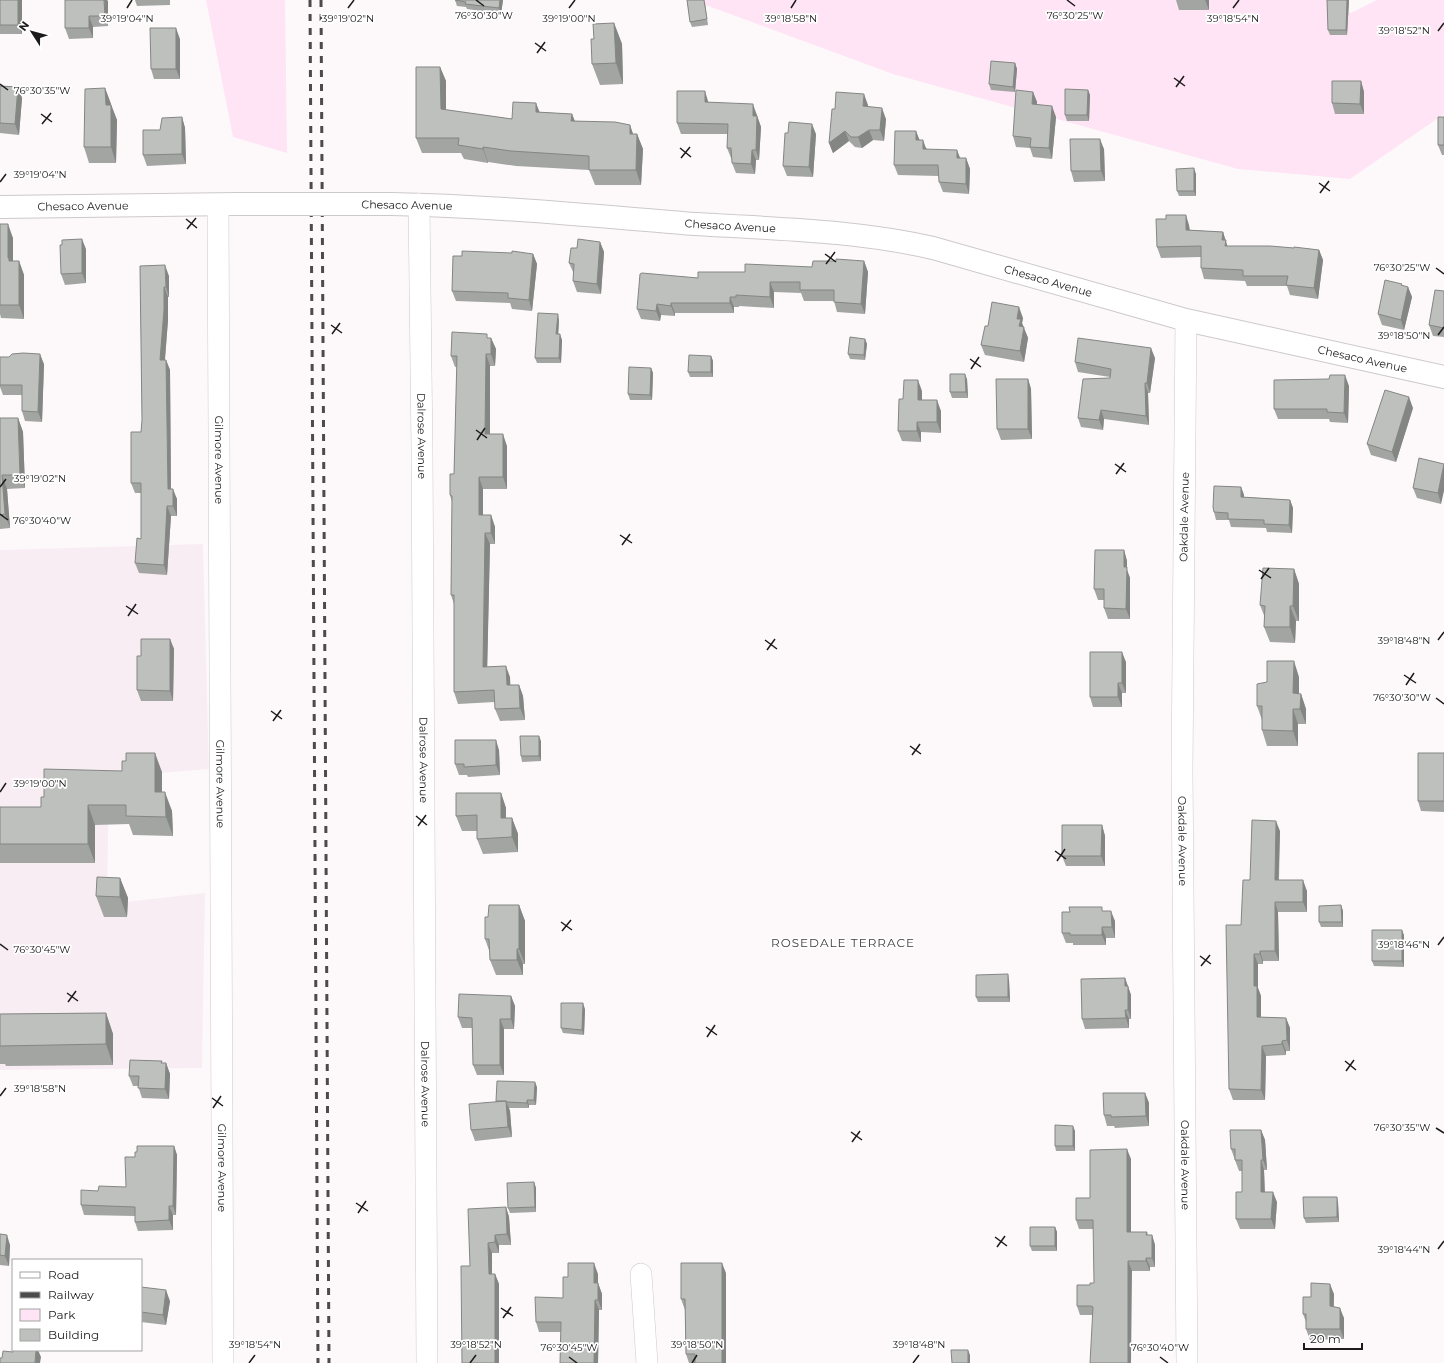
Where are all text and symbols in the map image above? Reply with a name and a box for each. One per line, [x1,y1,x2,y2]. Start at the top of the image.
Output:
text: 76°30'30"W [455,9,513,22]
text: 76°30'25"W [1047,9,1103,22]
north arrow [12,12,52,52]
text: 39°19'04"N [100,12,154,25]
text: 39°19'02"N [322,12,374,25]
text: 39°19'00"N [542,12,596,25]
text: 39°18'58"N [765,12,817,25]
text: 39°18'54"N [1207,12,1259,25]
text: N [16,18,32,34]
text: 39°18'52"N [1378,24,1430,37]
text: 76°30'35"W [14,84,70,97]
text: 39°19'04"N [13,168,67,181]
street label: Chesaco Avenue [361,197,453,213]
street label: Chesaco Avenue [37,198,129,214]
street label: Chesaco Avenue [684,216,777,235]
text: 76°30'25"W [1374,261,1430,274]
street label: Chesaco Avenue [1002,262,1094,300]
text: 39°18'50"N [1378,329,1430,342]
street label: Chesaco Avenue [1316,342,1409,376]
street label: Dalrose Avenue [414,393,429,479]
street label: Gilmore Avenue [212,416,226,505]
text: 39°19'02"N [14,472,66,485]
street label: Oakdale Avenue [1176,472,1192,562]
text: 76°30'40"W [13,514,71,527]
text: 39°18'48"N [1378,634,1430,647]
text: 76°30'30"W [1373,691,1431,704]
street label: Dalrose Avenue [416,717,431,803]
street label: Gilmore Avenue [213,740,228,829]
text: 39°19'00"N [13,777,67,790]
street label: Oakdale Avenue [1175,796,1190,886]
district label: ROSEDALE TERRACE [771,935,915,950]
text: 39°18'46"N [1378,938,1430,951]
text: 76°30'45"W [14,943,70,956]
street label: Dalrose Avenue [418,1041,433,1127]
text: 39°18'58"N [14,1082,66,1095]
street label: Oakdale Avenue [1178,1120,1193,1210]
text: 76°30'35"W [1374,1121,1430,1134]
street label: Gilmore Avenue [215,1124,229,1213]
text: 39°18'44"N [1378,1243,1430,1256]
legend [12,1259,142,1351]
text: Road [48,1267,79,1282]
text: Railway [48,1287,94,1302]
text: Park [48,1307,76,1322]
scale bar [1304,1325,1362,1351]
text: Building [48,1327,99,1342]
text: 20 m [1310,1331,1341,1346]
text: 39°18'54"N [229,1338,281,1351]
text: 39°18'52"N [450,1338,502,1351]
text: 39°18'50"N [671,1338,723,1351]
text: 39°18'48"N [893,1338,945,1351]
text: 76°30'45"W [541,1341,597,1354]
text: 76°30'40"W [1131,1341,1189,1354]

